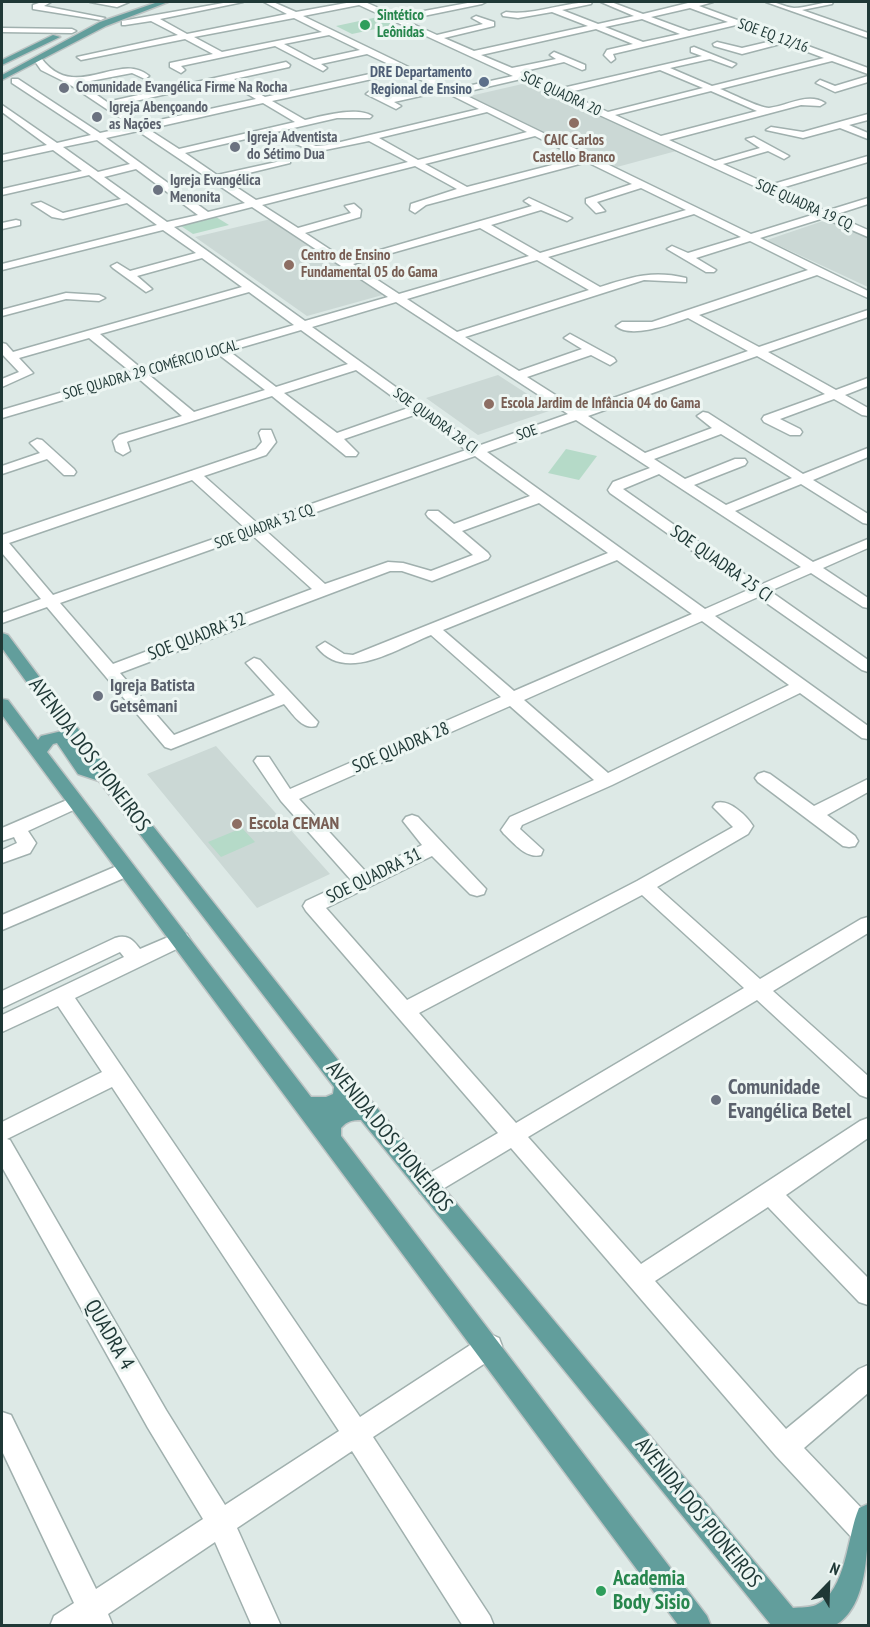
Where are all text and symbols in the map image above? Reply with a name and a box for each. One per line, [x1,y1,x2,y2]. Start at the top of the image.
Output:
place label: Sintético Leônidas [377,7,424,42]
street label: SOE EQ 12/16 [735,15,811,57]
marker: Sintético Leônidas [358,18,372,32]
place label: DRE Departamento Regional de Ensino [370,64,472,99]
street label: SOE QUADRA 20 [518,68,604,120]
marker: DRE Departamento Regional de Ensino [477,75,491,89]
place label: Comunidade Evangélica Firme Na Rocha [76,79,288,97]
marker: Comunidade Evangélica Firme Na Rocha [57,81,71,95]
place label: Igreja Abençoando as Nações [109,99,208,134]
marker: Igreja Abençoando as Nações [90,110,104,124]
marker: CAIC Carlos Castello Branco [567,116,581,130]
place label: Igreja Adventista do Sétimo Dua [247,129,337,164]
place label: CAIC Carlos Castello Branco [533,132,615,167]
marker: Igreja Adventista do Sétimo Dua [228,140,242,154]
place label: Igreja Evangélica Menonita [170,172,261,207]
street label: SOE QUADRA 19 CQ [753,176,855,234]
marker: Igreja Evangélica Menonita [151,183,165,197]
place label: Centro de Ensino Fundamental 05 do Gama [301,247,438,282]
marker: Centro de Ensino Fundamental 05 do Gama [282,258,296,272]
street label: SOE QUADRA 29 COMÉRCIO LOCAL [61,336,241,404]
street label: SOE QUADRA 28 CI [389,384,481,458]
place label: Escola Jardim de Infância 04 do Gama [501,395,700,413]
marker: Escola Jardim de Infância 04 do Gama [482,397,496,411]
street label: SOE [514,421,540,445]
street label: SOE QUADRA 32 CQ [212,501,316,553]
street label: SOE QUADRA 25 CI [666,521,776,607]
street label: SOE QUADRA 32 [145,608,249,666]
street label: AVENIDA DOS PIONEIROS [23,673,155,837]
place label: Igreja Batista Getsêmani [110,675,195,718]
marker: Igreja Batista Getsêmani [91,689,105,703]
street label: SOE QUADRA 28 [349,718,453,778]
place label: Escola CEMAN [249,813,339,835]
marker: Escola CEMAN [230,817,244,831]
street label: SOE QUADRA 31 [323,844,425,908]
street label: AVENIDA DOS PIONEIROS [321,1057,457,1217]
place label: Comunidade Evangélica Betel [728,1075,851,1125]
marker: Comunidade Evangélica Betel [709,1093,723,1107]
street label: QUADRA 4 [79,1295,139,1375]
street label: AVENIDA DOS PIONEIROS [630,1433,766,1593]
north arrow [798,1555,858,1615]
text: N [827,1558,843,1579]
place label: Academia Body Sisio [613,1566,690,1616]
marker: Academia Body Sisio [594,1584,608,1598]

